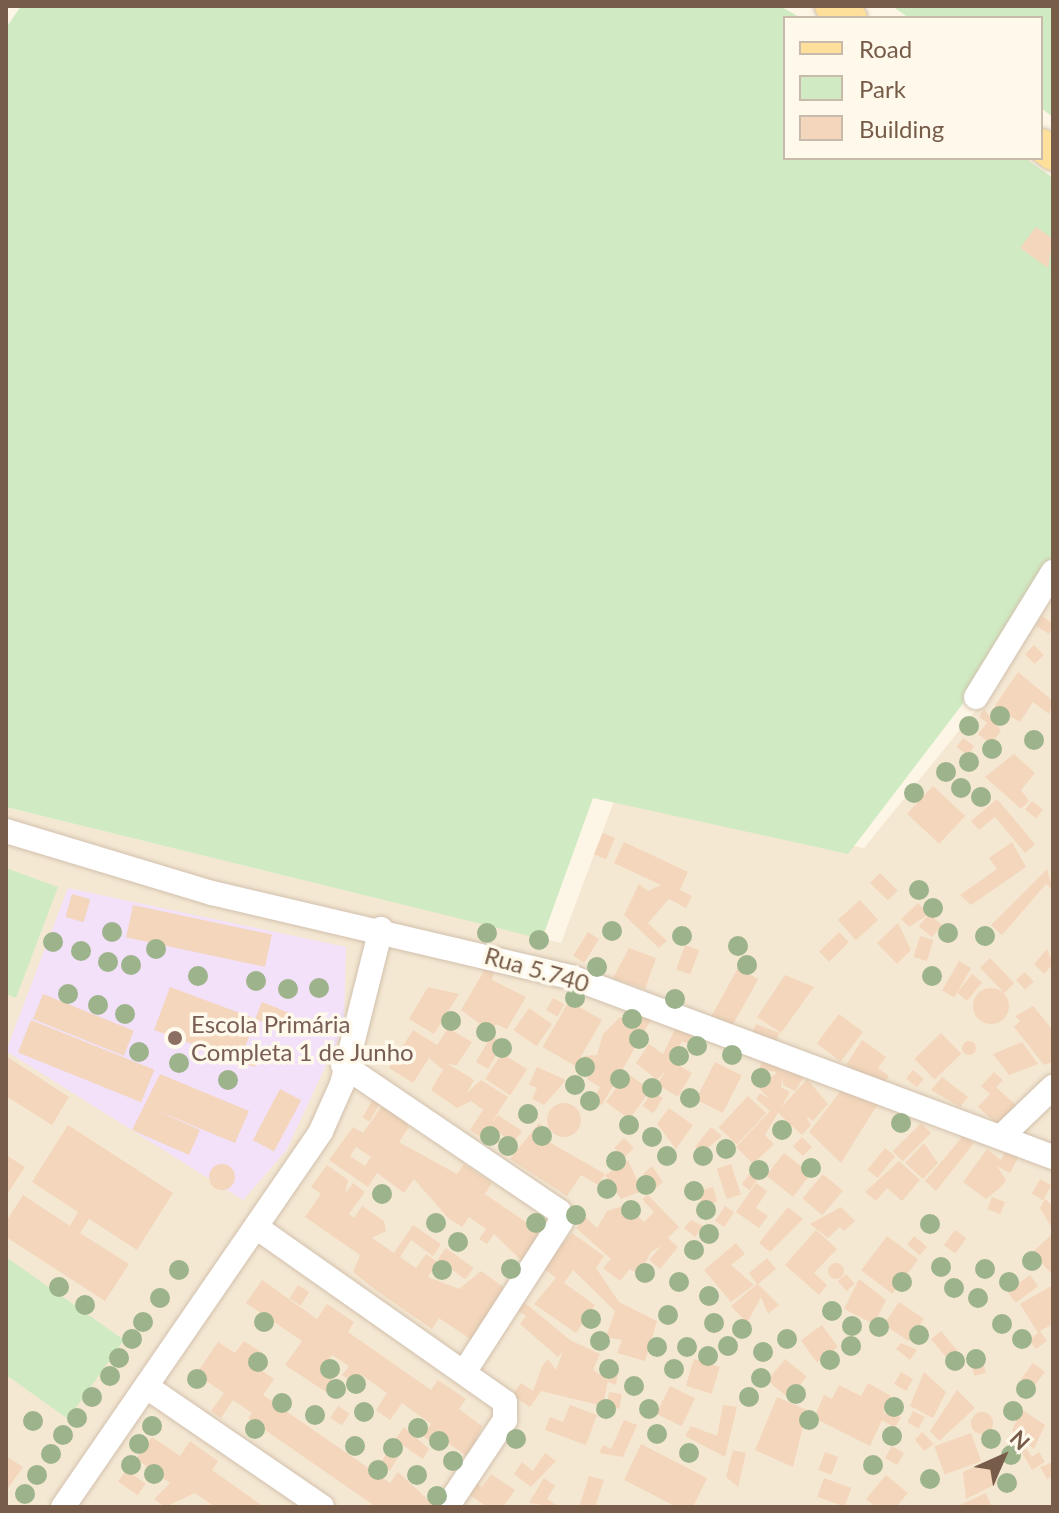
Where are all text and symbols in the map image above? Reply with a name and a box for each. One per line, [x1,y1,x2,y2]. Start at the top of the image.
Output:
legend [783,16,1043,160]
text: Road [859,34,912,63]
text: Park [859,74,906,103]
text: Building [859,114,944,143]
street label: Rua 5.740 [481,940,593,998]
place label: Escola Primária Completa 1 de Junho [191,1010,414,1066]
marker: Escola Primária Completa 1 de Junho [166,1029,184,1047]
north arrow [963,1417,1043,1497]
text: N [1005,1424,1036,1455]

